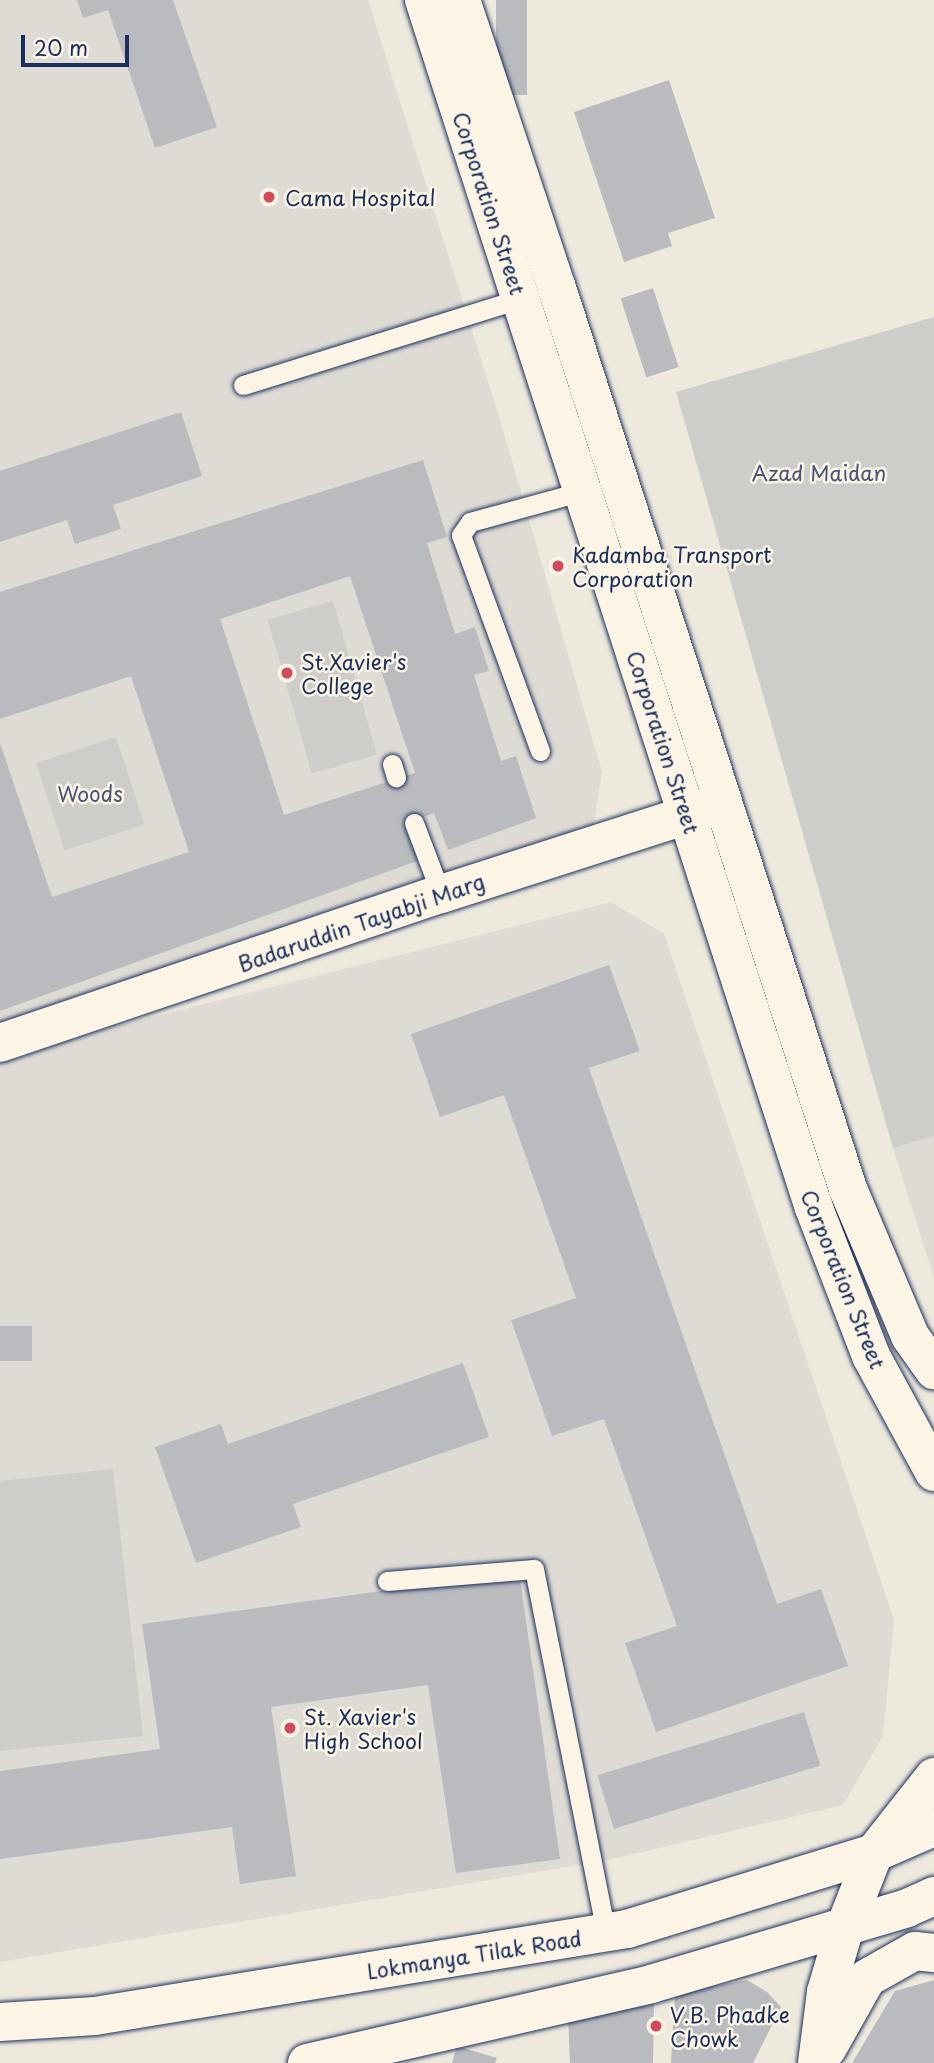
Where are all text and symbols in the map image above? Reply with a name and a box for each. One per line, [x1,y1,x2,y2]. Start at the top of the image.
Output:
scale bar [24,21,133,65]
text: 20 m [34,31,88,63]
street label: Corporation Street [449,108,531,298]
place label: Cama Hospital [285,184,437,210]
marker: Cama Hospital [259,187,279,207]
park label: Azad Maidan [752,459,886,485]
place label: Kadamba Transport Corporation [572,541,774,591]
marker: Kadamba Transport Corporation [550,558,566,574]
street label: Corporation Street [623,647,705,837]
place label: St.Xavier's College [301,648,406,698]
marker: St.Xavier's College [279,665,295,681]
park label: Woods [57,780,123,806]
street label: Badaruddin Tayabji Marg [234,868,488,976]
street label: Corporation Street [797,1186,891,1372]
place label: St. Xavier's High School [304,1703,424,1753]
marker: St. Xavier's High School [282,1720,298,1736]
street label: Lokmanya Tilak Road [364,1924,584,1984]
place label: V.B. Phadke Chowk [670,2001,790,2051]
marker: V.B. Phadke Chowk [648,2018,664,2034]

